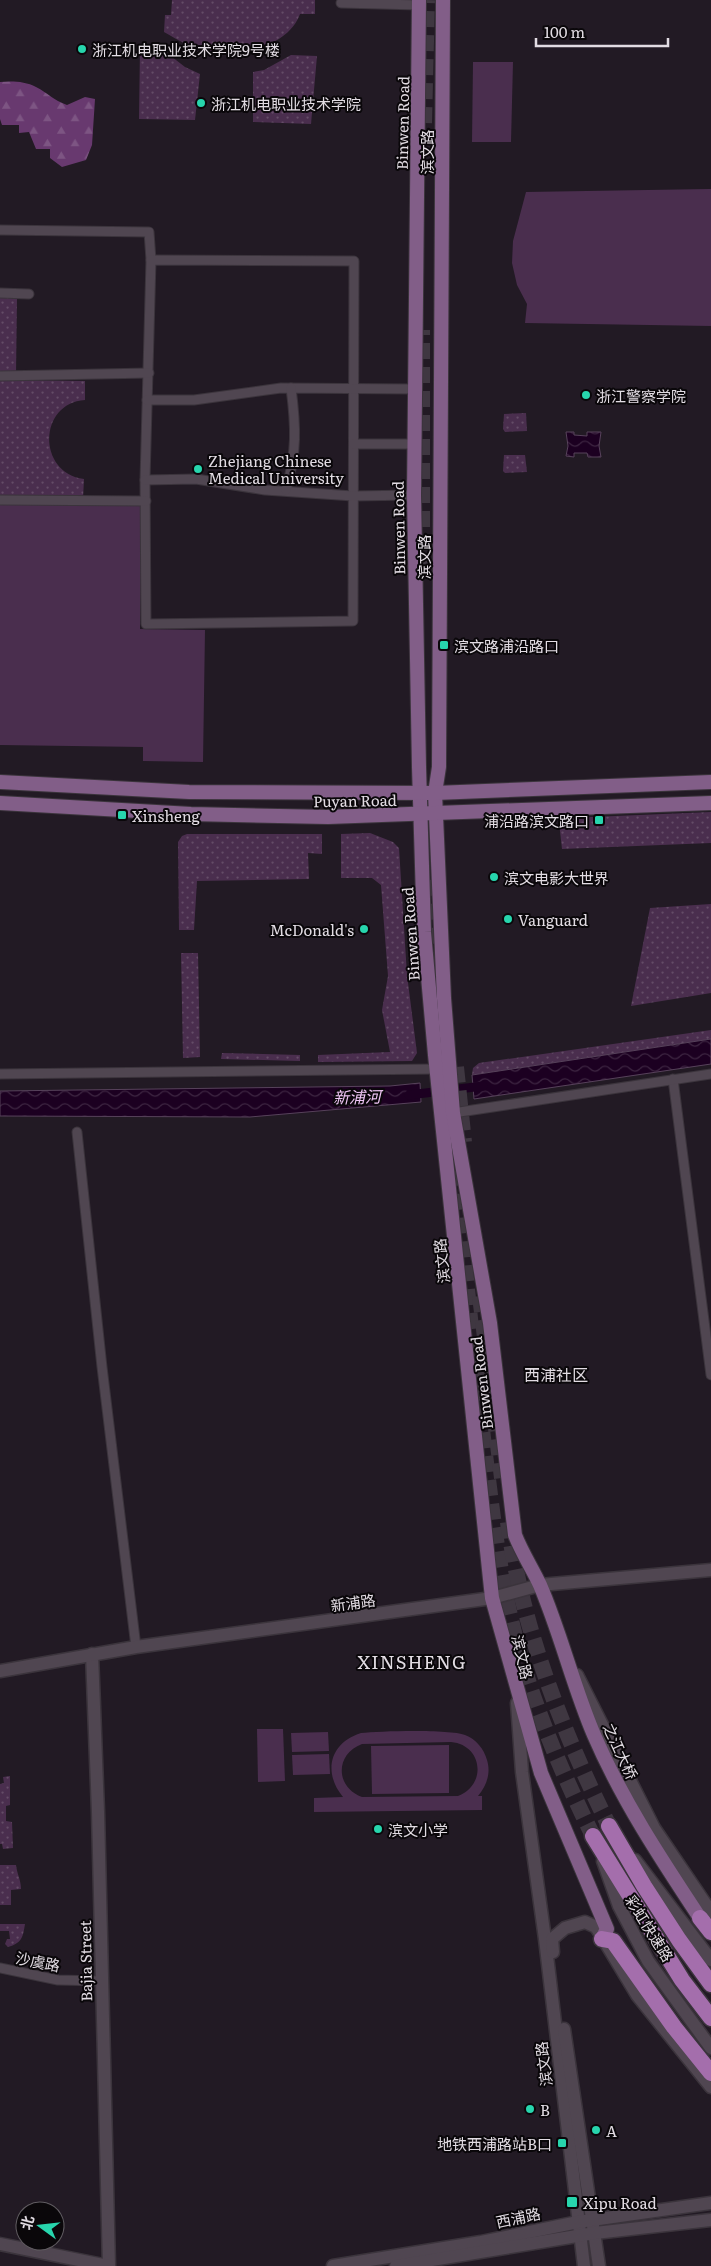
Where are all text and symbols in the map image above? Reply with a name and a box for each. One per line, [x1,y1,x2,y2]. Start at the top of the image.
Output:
scale bar [536,15,668,47]
text: 100 m [544,20,585,43]
place label: 浙江机电职业技术学院9号楼 [92,38,280,61]
marker: 浙江机电职业技术学院9号楼 [76,43,88,55]
street label: Binwen Road [390,76,414,170]
place label: 浙江机电职业技术学院 [211,92,361,115]
marker: 浙江机电职业技术学院 [195,97,207,109]
street label: 滨文路 [415,129,438,175]
place label: 浙江警察学院 [596,384,686,407]
marker: 浙江警察学院 [580,389,592,401]
place label: Zhejiang Chinese Medical University [208,449,344,489]
marker: Zhejiang Chinese Medical University [192,463,204,475]
street label: Binwen Road [386,481,410,575]
street label: 滨文路 [412,534,435,580]
place label: 滨文路浦沿路口 [454,634,559,657]
marker: 滨文路浦沿路口 [438,639,450,651]
street label: Puyan Road [313,788,397,812]
place label: Xinsheng [132,804,201,827]
marker: Xinsheng [116,809,128,821]
place label: 浦沿路滨文路口 [484,809,589,832]
marker: 浦沿路滨文路口 [593,814,605,826]
place label: 滨文电影大世界 [504,866,609,889]
marker: 滨文电影大世界 [488,871,500,883]
street label: Binwen Road [395,886,425,982]
place label: Vanguard [518,908,588,931]
marker: Vanguard [502,913,514,925]
place label: McDonald's [270,918,354,941]
marker: McDonald's [358,923,370,935]
water label: 新浦河 [333,1084,384,1108]
street label: 滨文路 [427,1237,455,1285]
street label: Binwen Road [464,1335,498,1431]
district label: 西浦社区 [524,1362,588,1386]
street label: 新浦路 [329,1587,377,1617]
street label: 滨文路 [507,1632,539,1682]
district label: XINSHENG [358,1648,466,1675]
street label: 之江大桥 [598,1719,644,1783]
place label: 滨文小学 [388,1818,448,1841]
marker: 滨文小学 [372,1823,384,1835]
street label: 彩虹快速路 [620,1890,680,1966]
street label: Bajia Street [73,1920,97,2002]
street label: 沙虞路 [14,1945,62,1977]
street label: 滨文路 [529,2040,557,2088]
place label: B [540,2098,550,2121]
marker: B [524,2103,536,2115]
place label: A [606,2119,617,2142]
marker: A [590,2124,602,2136]
place label: 地铁西浦路站B口 [437,2132,552,2155]
marker: 地铁西浦路站B口 [556,2137,568,2149]
place label: Xipu Road [583,2191,657,2214]
marker: Xipu Road [565,2195,579,2209]
north arrow [15,2201,65,2251]
street label: 西浦路 [494,2201,542,2233]
text: 北 [15,2213,38,2232]

